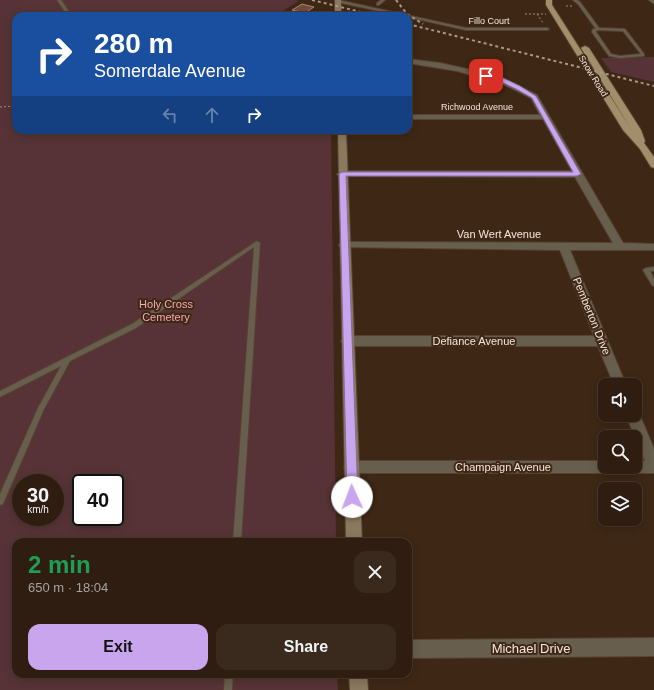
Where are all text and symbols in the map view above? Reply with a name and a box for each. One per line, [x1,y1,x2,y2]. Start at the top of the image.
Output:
street label: Fillo Court [468,16,510,26]
icon: right [28,28,80,80]
text: 280 m [94,28,173,59]
street label: Snow Road [576,54,610,98]
pin [469,59,503,93]
text: Somerdale Avenue [94,61,246,81]
icon: arrive [475,65,497,87]
street label: Richwood Avenue [441,102,513,112]
icon: left [159,104,181,126]
icon: ahead [201,104,223,126]
icon: right [243,104,265,126]
street label: Van Wert Avenue [457,228,541,240]
street label: Pemberton Drive [571,275,613,357]
park label: Holy Cross Cemetery [139,298,193,323]
street label: Defiance Avenue [433,335,515,347]
map controls [598,378,642,526]
button: sound [598,378,642,422]
button: search [598,430,642,474]
street label: Champaign Avenue [455,461,551,473]
speed limit sign: 40 [72,474,124,526]
position arrow [331,476,373,518]
button: layers [598,482,642,526]
text: 30 [27,484,49,506]
text: km/h [27,504,49,515]
text: 2 min [28,551,91,578]
button: close [354,551,396,593]
text: 650 m · 18:04 [28,580,108,595]
button: Exit [28,624,208,670]
button: Share [216,624,396,670]
street label: Michael Drive [492,641,570,656]

